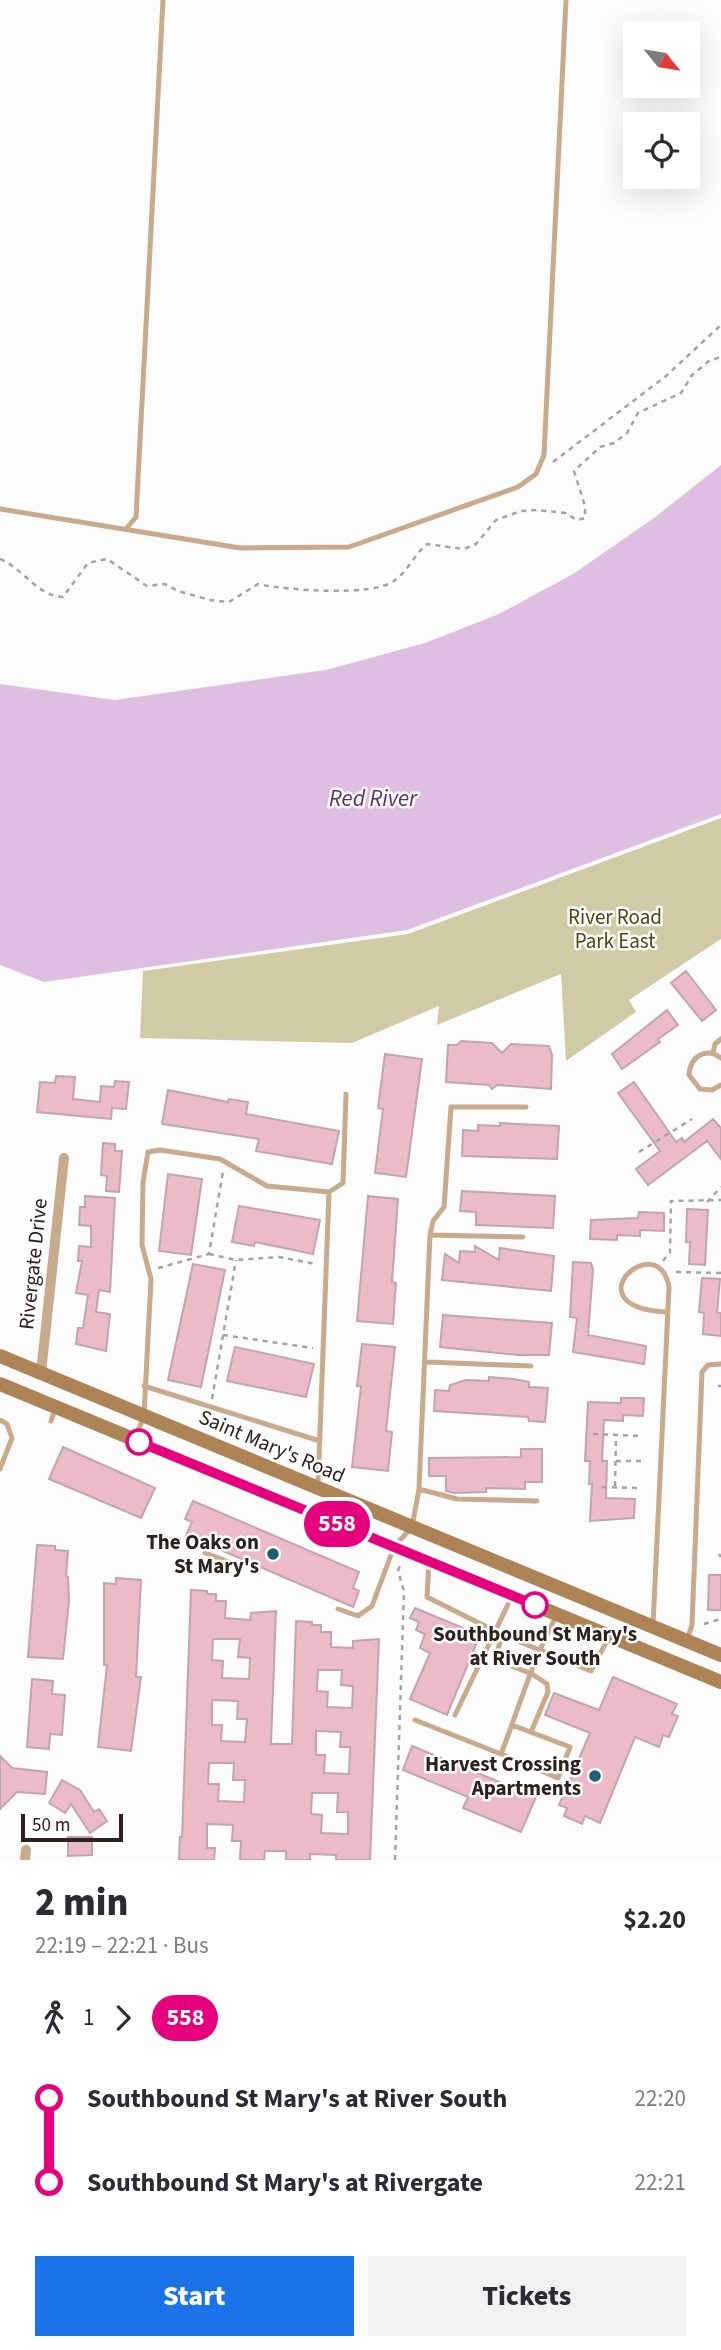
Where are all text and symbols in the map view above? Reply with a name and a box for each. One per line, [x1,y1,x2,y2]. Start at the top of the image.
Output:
north arrow [623,21,700,98]
map controls [623,21,700,189]
button: locate [623,112,700,189]
water label: Red River [329,782,418,815]
park label: River Road Park East [568,902,662,956]
street label: Rivergate Drive [11,1197,55,1331]
street label: Saint Mary's Road [194,1402,350,1490]
unlabelled marker [126,1429,152,1455]
line badge: 558 [297,1501,377,1547]
text: 558 [318,1506,356,1541]
place label: The Oaks on St Mary's [146,1527,259,1581]
marker: The Oaks on St Mary's [265,1546,281,1562]
marker: Southbound St Mary's at River South [522,1592,548,1618]
place label: Southbound St Mary's at River South [433,1619,637,1673]
place label: Harvest Crossing Apartments [425,1749,581,1803]
marker: Harvest Crossing Apartments [587,1768,603,1784]
scale bar [21,1811,122,1843]
text: 50 m [32,1812,70,1839]
text: 2 min [35,1876,128,1930]
text: $2.20 [623,1901,686,1938]
text: 22:19 – 22:21 · Bus [35,1929,209,1962]
icon: walk [35,1999,73,2037]
icon: forward [104,1999,142,2037]
text: 558 [166,2000,204,2035]
text: 1 [83,2001,94,2034]
text: Southbound St Mary's at River South [87,2080,507,2117]
text: 22:20 [635,2082,686,2115]
text: Southbound St Mary's at Rivergate [87,2164,483,2201]
text: 22:21 [635,2166,686,2199]
button: Start [35,2256,354,2336]
button: Tickets [368,2256,686,2336]

